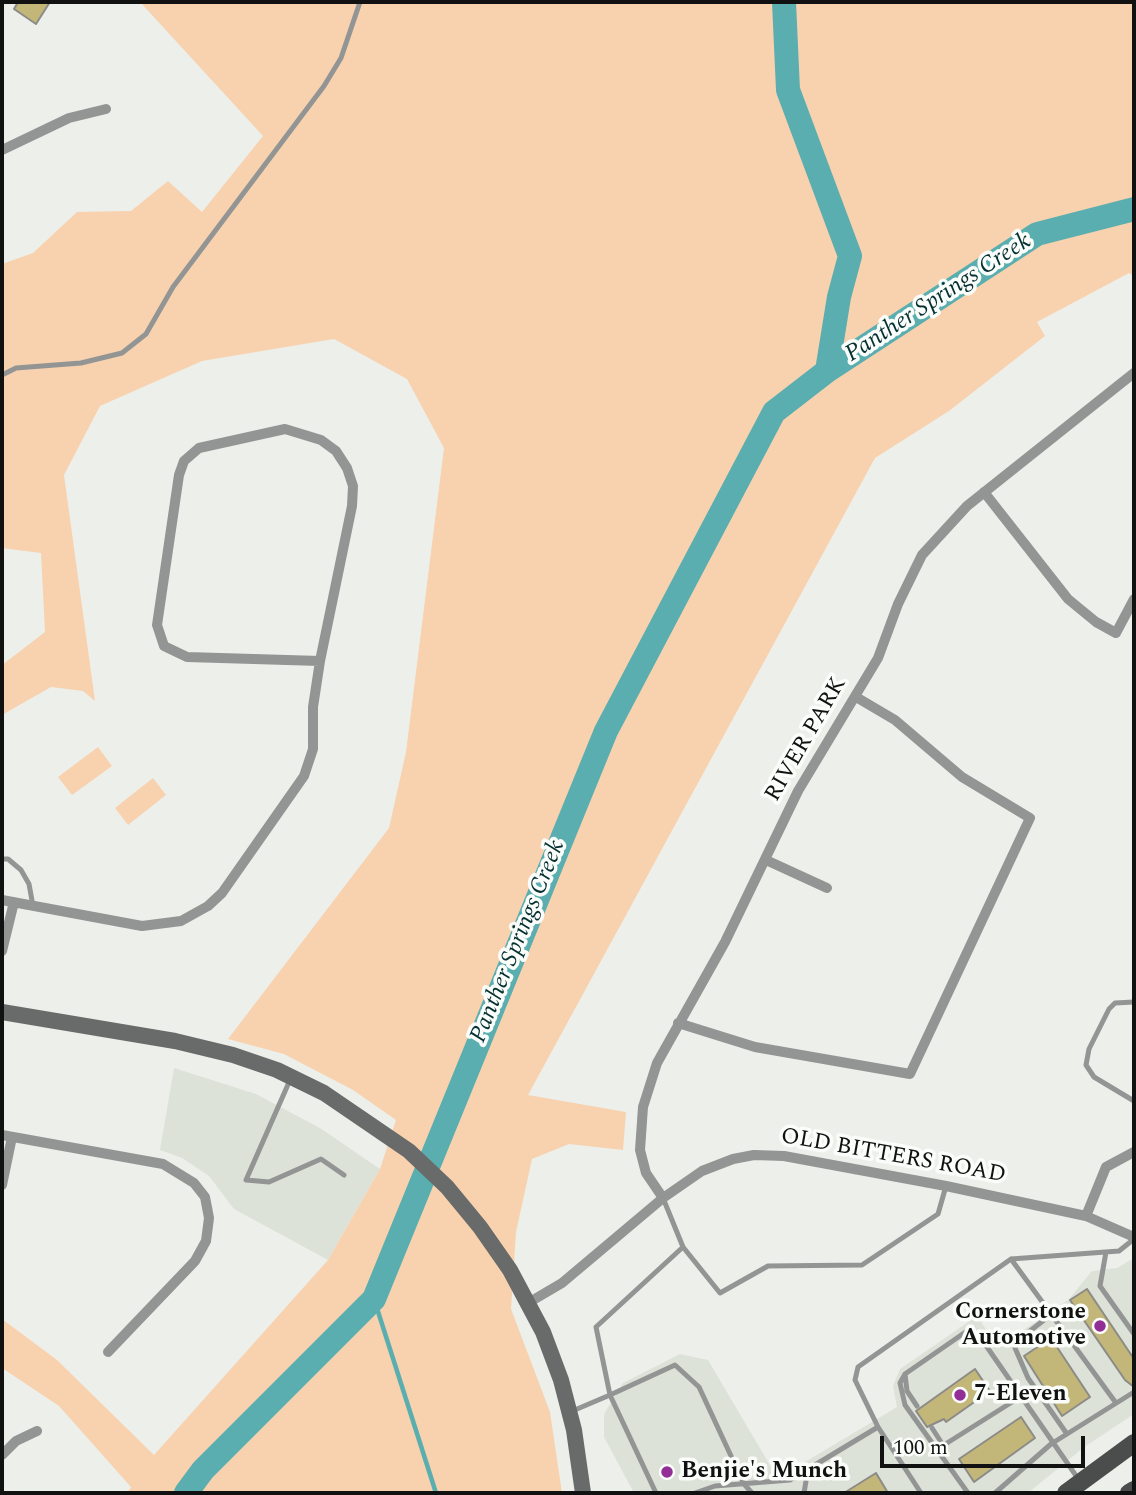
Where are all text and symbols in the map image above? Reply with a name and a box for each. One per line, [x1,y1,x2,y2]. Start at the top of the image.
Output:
water label: Panther Springs Creek [841,228,1037,370]
street label: RIVER PARK [760,673,854,807]
water label: Panther Springs Creek [465,837,573,1047]
street label: OLD BITTERS ROAD [778,1124,1008,1190]
place label: Cornerstone Automotive [955,1299,1086,1353]
marker: Cornerstone Automotive [1092,1318,1108,1334]
place label: 7-Eleven [974,1381,1067,1409]
marker: 7-Eleven [952,1387,968,1403]
scale bar [884,1422,1089,1466]
text: 100 m [893,1432,948,1464]
place label: Benjie's Munch [681,1458,847,1486]
marker: Benjie's Munch [659,1464,675,1480]

